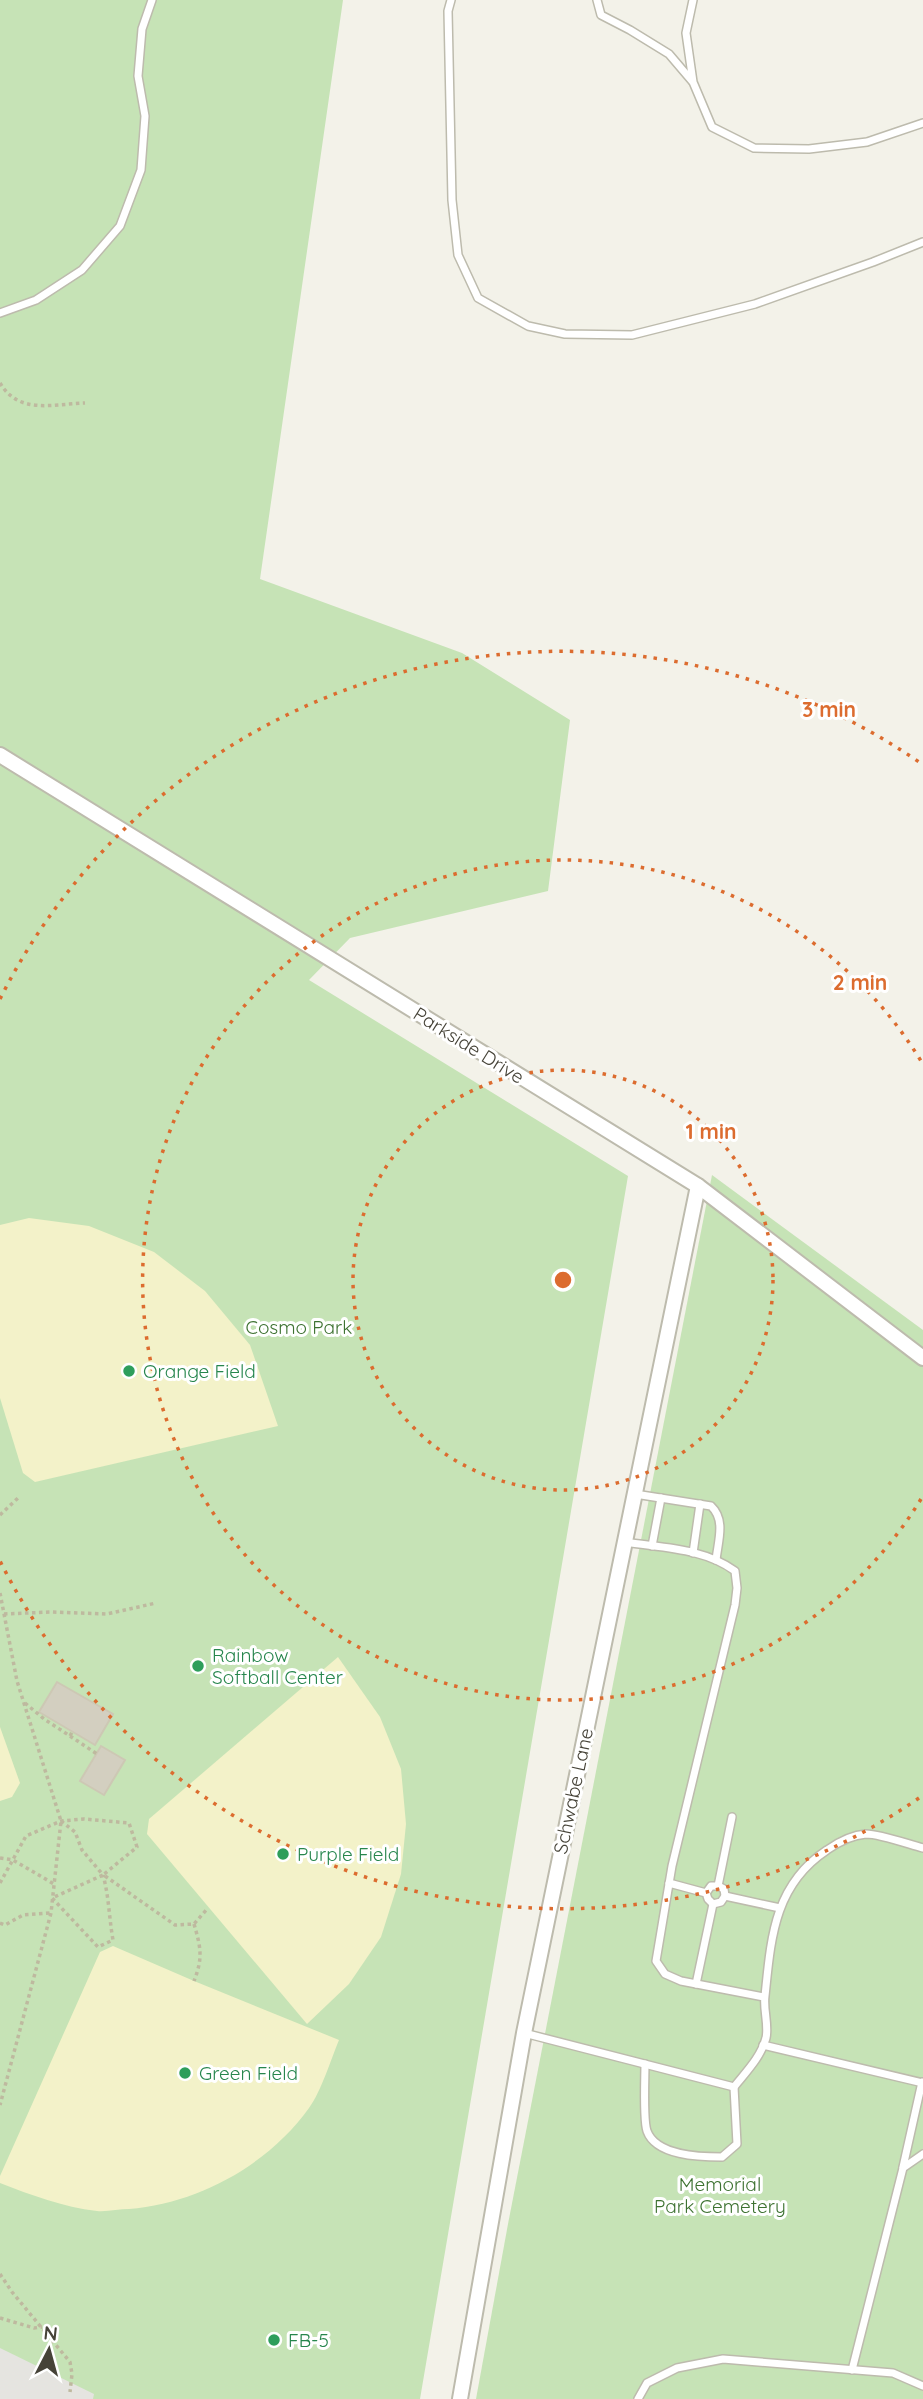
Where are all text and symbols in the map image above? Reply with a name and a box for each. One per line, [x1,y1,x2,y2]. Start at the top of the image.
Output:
text: 3 min [802,696,856,722]
text: 2 min [833,969,887,995]
street label: Parkside Drive [409,1001,529,1089]
text: 1 min [686,1118,736,1144]
centre of rings [551,1268,575,1292]
park label: Cosmo Park [245,1315,353,1339]
place label: Orange Field [143,1359,256,1383]
marker: Orange Field [121,1363,137,1379]
place label: Rainbow Softball Center [212,1643,344,1689]
marker: Rainbow Softball Center [190,1658,206,1674]
street label: Schwabe Lane [548,1726,598,1856]
place label: Purple Field [297,1842,399,1866]
marker: Purple Field [275,1846,291,1862]
place label: Green Field [199,2061,298,2085]
marker: Green Field [177,2065,193,2081]
park label: Memorial Park Cemetery [654,2172,786,2218]
north arrow [14,2315,84,2385]
text: N [43,2320,59,2346]
place label: FB-5 [288,2328,329,2352]
marker: FB-5 [266,2332,282,2348]

